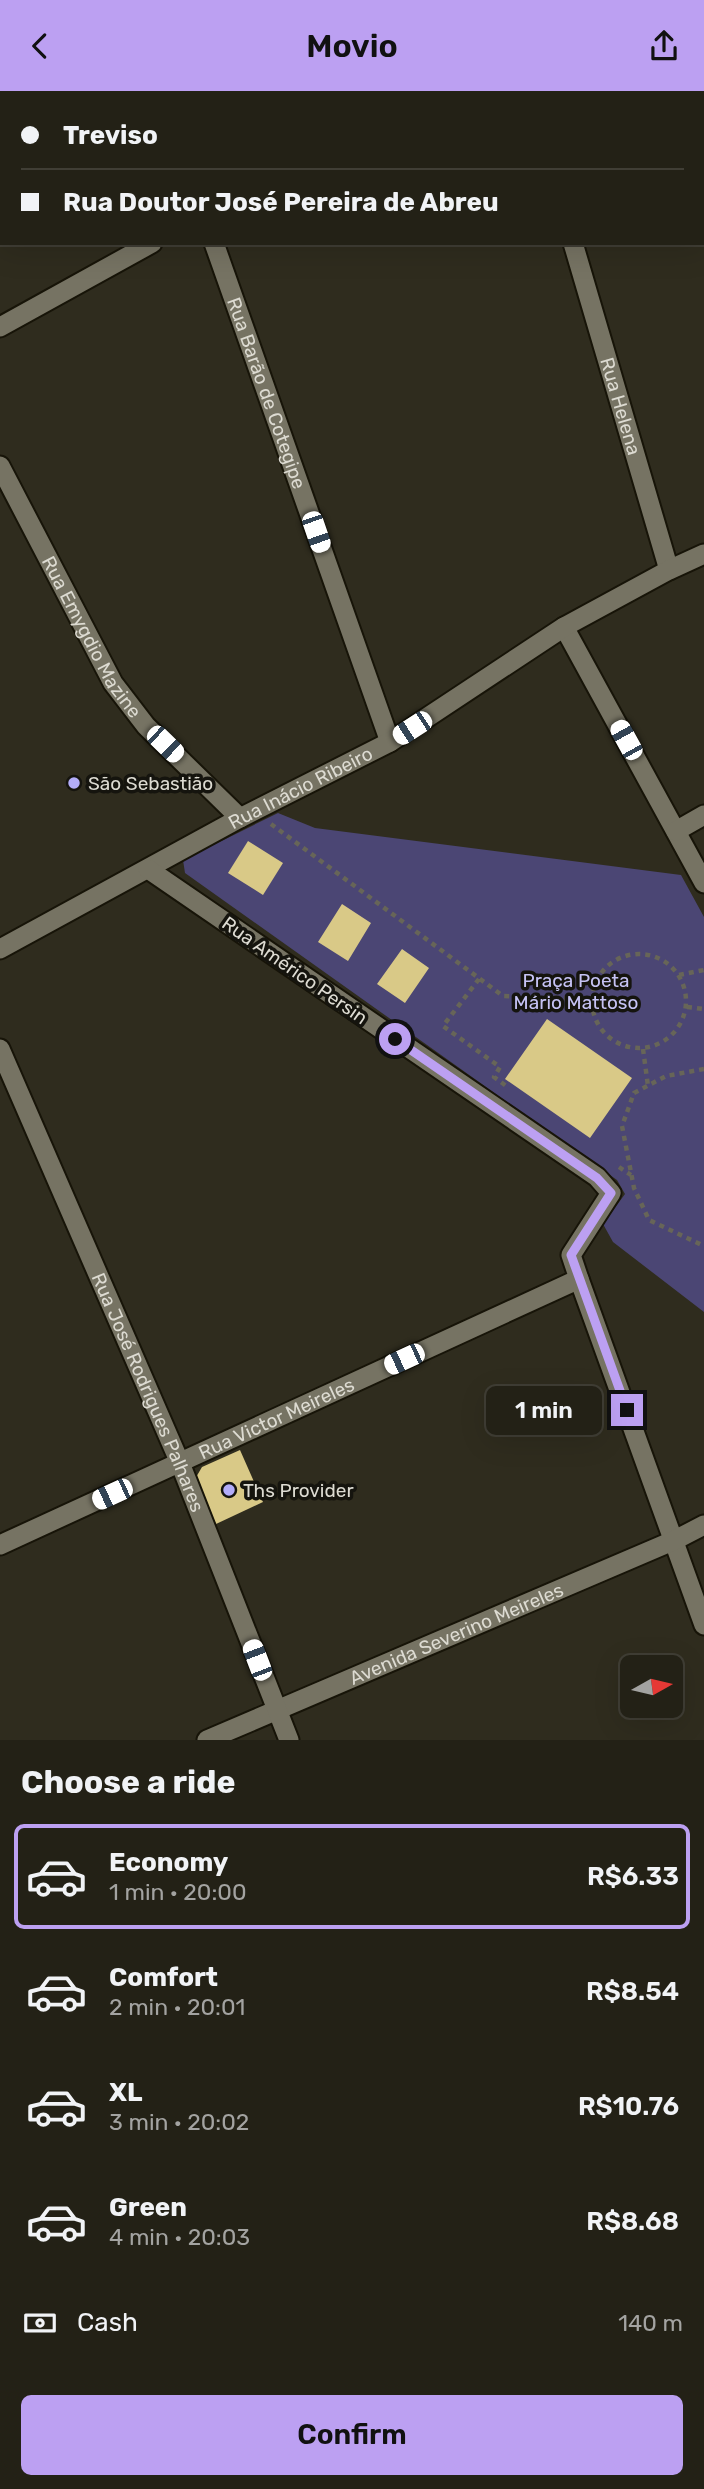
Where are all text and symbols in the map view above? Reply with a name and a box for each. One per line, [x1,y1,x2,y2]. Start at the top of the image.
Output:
icon: back [21,27,59,65]
text: Movio [306,27,398,65]
icon: share [645,27,683,65]
text: Treviso [63,120,158,151]
text: Rua Doutor José Pereira de Abreu [63,187,499,218]
street label: Rua Barão de Cotegipe [222,294,311,492]
street label: Rua Helena [595,355,646,458]
car [300,509,333,555]
street label: Rua Emygdio Mazine [37,552,146,722]
car [389,708,436,748]
car [607,717,646,763]
car [143,722,188,766]
street label: Rua Inácio Ribeiro [224,742,376,834]
place label: São Sebastião [88,772,213,795]
marker: São Sebastião [66,775,82,791]
street label: Rua Américo Persin [218,912,372,1029]
park label: Praça Poeta Mário Mattoso [514,969,638,1014]
route start [379,1023,411,1055]
street label: Rua José Rodrigues Palhares [87,1269,209,1515]
car [381,1341,428,1377]
street label: Rua Victor Meireles [195,1373,358,1464]
callout: 1 min [487,1385,602,1435]
route end [611,1394,643,1426]
text: 1 min [515,1396,573,1424]
car [89,1476,136,1512]
place label: Ths Provider [243,1479,354,1502]
marker: Ths Provider [221,1482,237,1498]
street label: Avenida Severino Meireles [346,1578,567,1690]
car [240,1637,275,1683]
north arrow [620,1655,682,1719]
map controls [620,1655,683,1718]
text: Choose a ride [21,1763,235,1801]
icon: car [25,1845,88,1908]
text: Economy [109,1847,228,1878]
text: R$6.33 [587,1861,679,1892]
text: 1 min · 20:00 [109,1878,247,1906]
icon: car [25,1960,88,2023]
text: Comfort [109,1962,218,1993]
text: R$8.54 [586,1976,679,2007]
text: 2 min · 20:01 [109,1993,245,2021]
icon: car [25,2075,88,2138]
text: XL [109,2077,142,2108]
text: R$10.76 [578,2091,679,2122]
text: 3 min · 20:02 [109,2108,249,2136]
icon: car [25,2190,88,2253]
text: Green [109,2192,187,2223]
text: R$8.68 [586,2206,679,2237]
text: 4 min · 20:03 [109,2223,250,2251]
icon: cash [21,2304,59,2342]
text: Cash [77,2307,138,2338]
text: 140 m [618,2309,683,2337]
button: Confirm [21,2395,683,2475]

